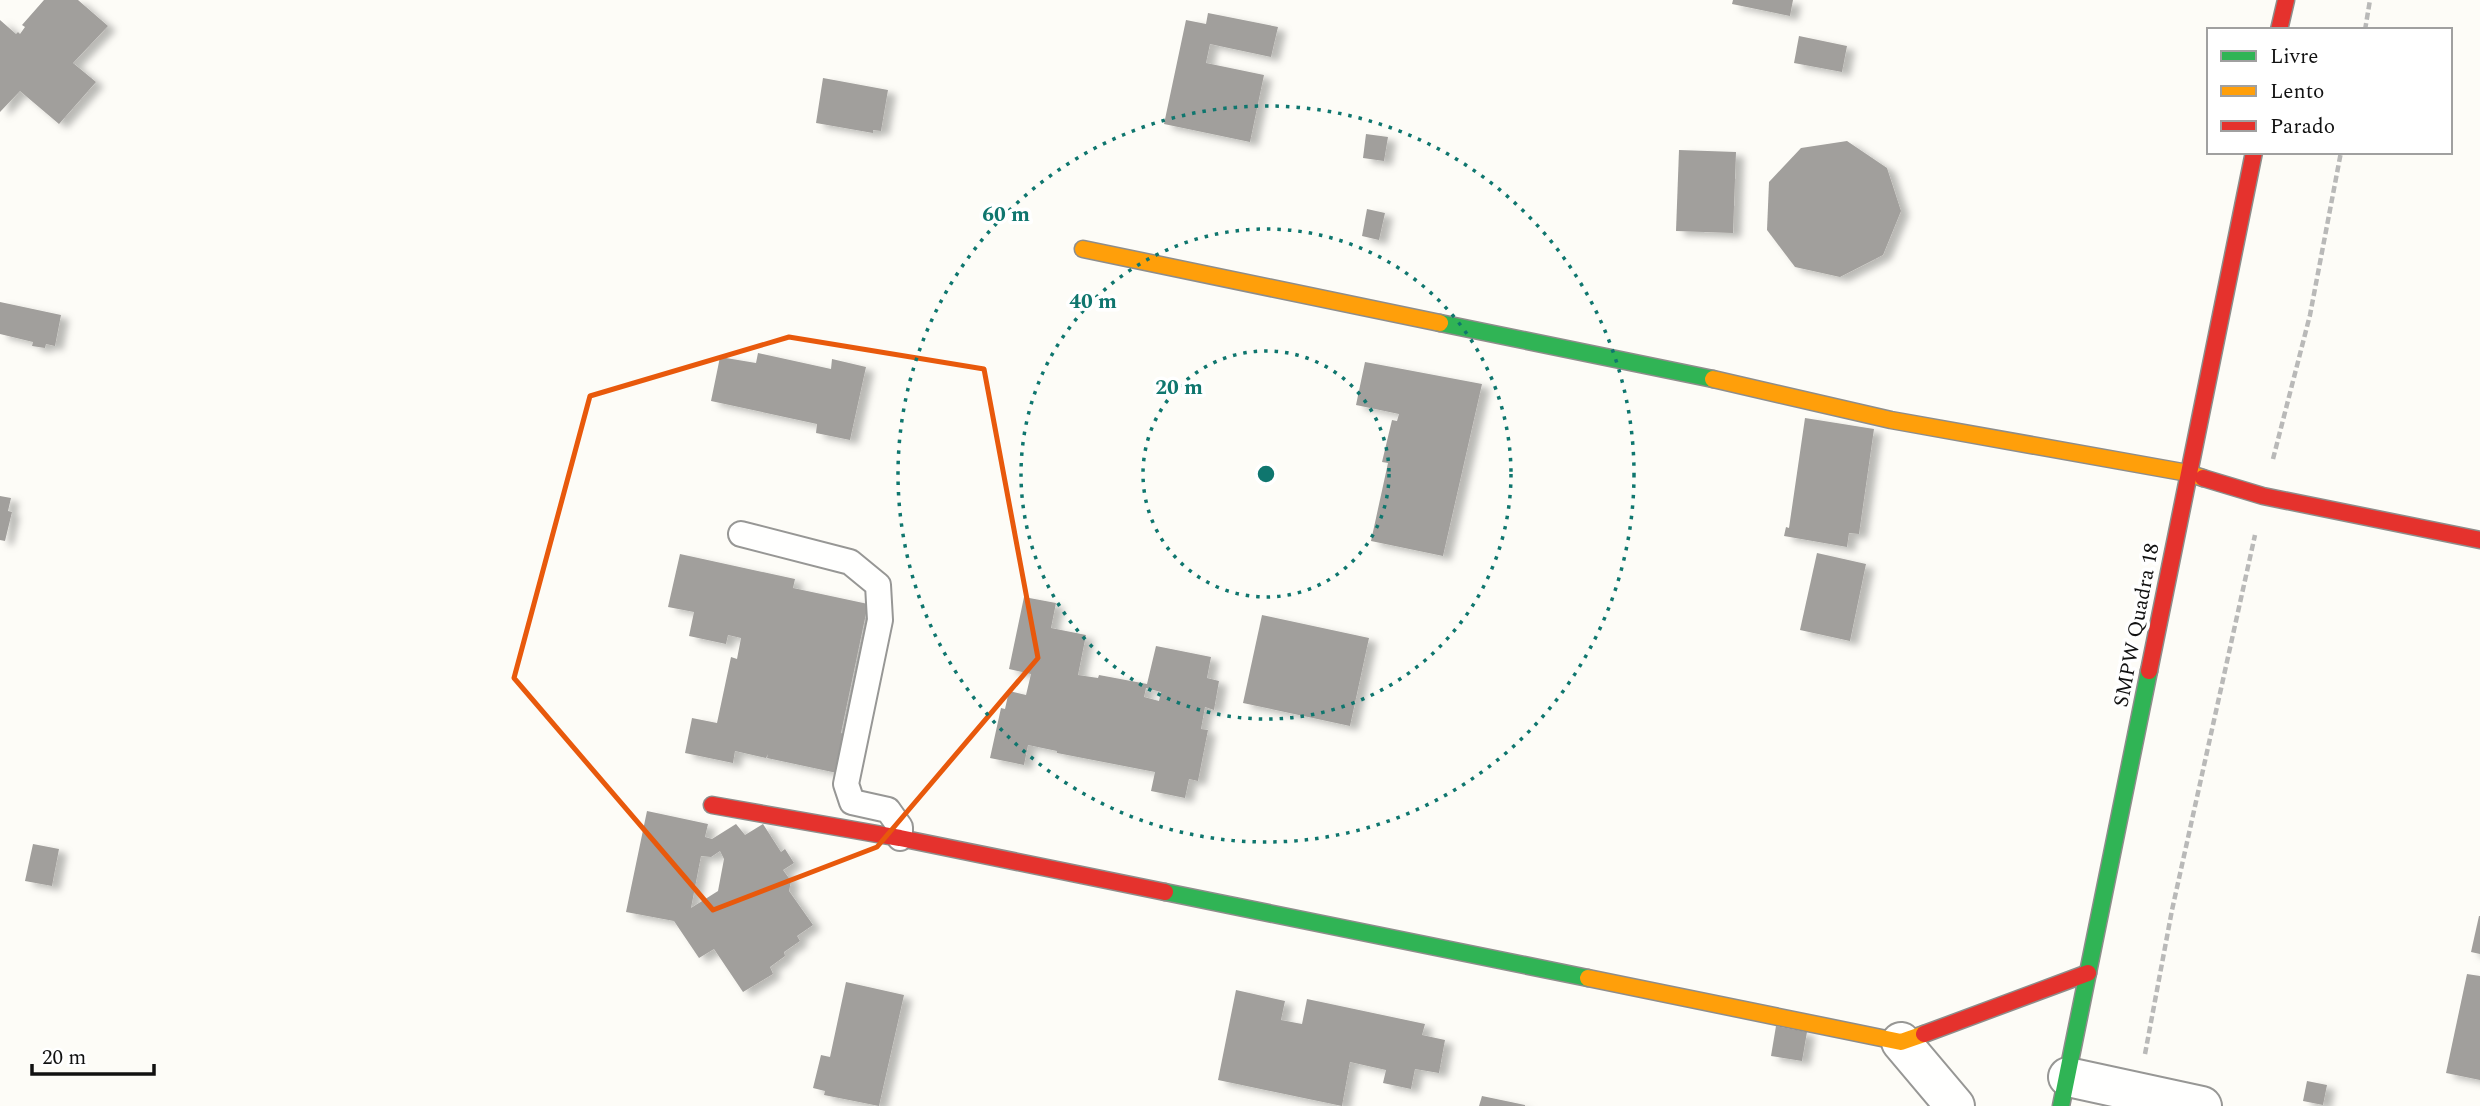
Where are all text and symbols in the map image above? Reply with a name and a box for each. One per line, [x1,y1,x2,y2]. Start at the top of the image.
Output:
legend [2207,28,2452,154]
text: Livre [2270,41,2318,73]
text: Lento [2270,76,2324,108]
text: Parado [2270,111,2335,143]
text: 60 m [982,199,1030,231]
text: 40 m [1069,286,1117,318]
text: 20 m [1155,372,1203,404]
centre of rings [1254,462,1278,486]
street label: SMPW Quadra 18 [2105,540,2169,710]
scale bar [32,1032,154,1076]
text: 20 m [42,1042,86,1074]

